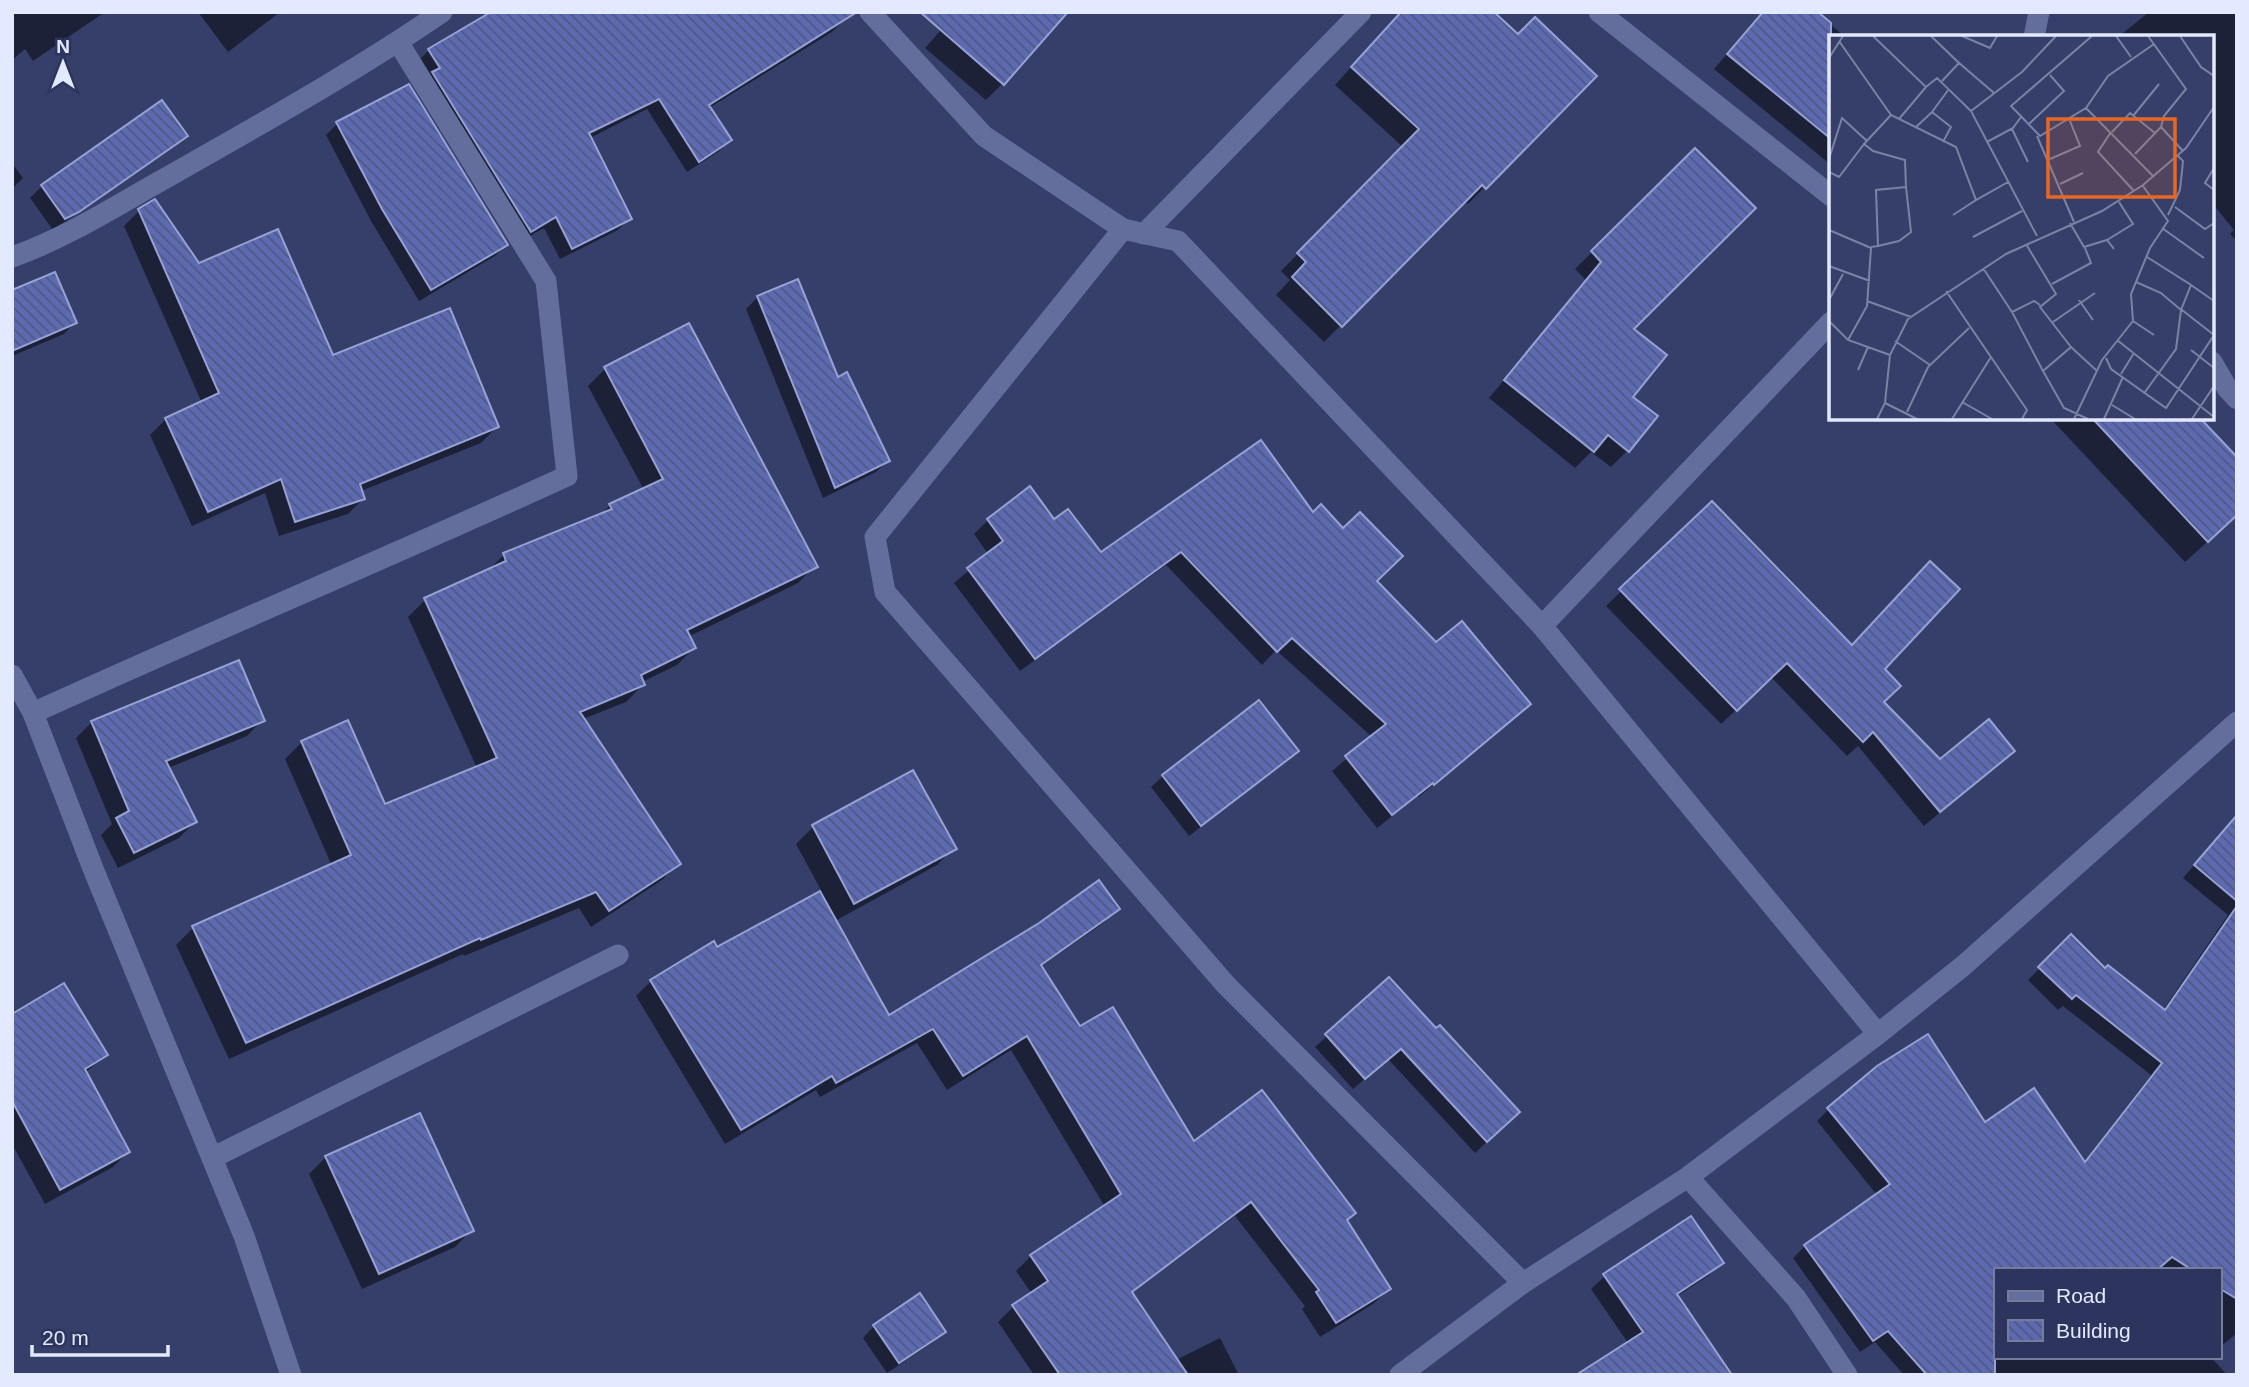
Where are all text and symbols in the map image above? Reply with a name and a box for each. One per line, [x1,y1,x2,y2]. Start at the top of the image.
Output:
north arrow [28,28,98,98]
inset map [1829,35,2214,420]
text: N [56,36,70,57]
legend [1994,1268,2221,1359]
text: Road [2056,1284,2106,1307]
scale bar [32,1314,168,1358]
text: Building [2056,1319,2131,1342]
text: 20 m [42,1326,89,1349]

